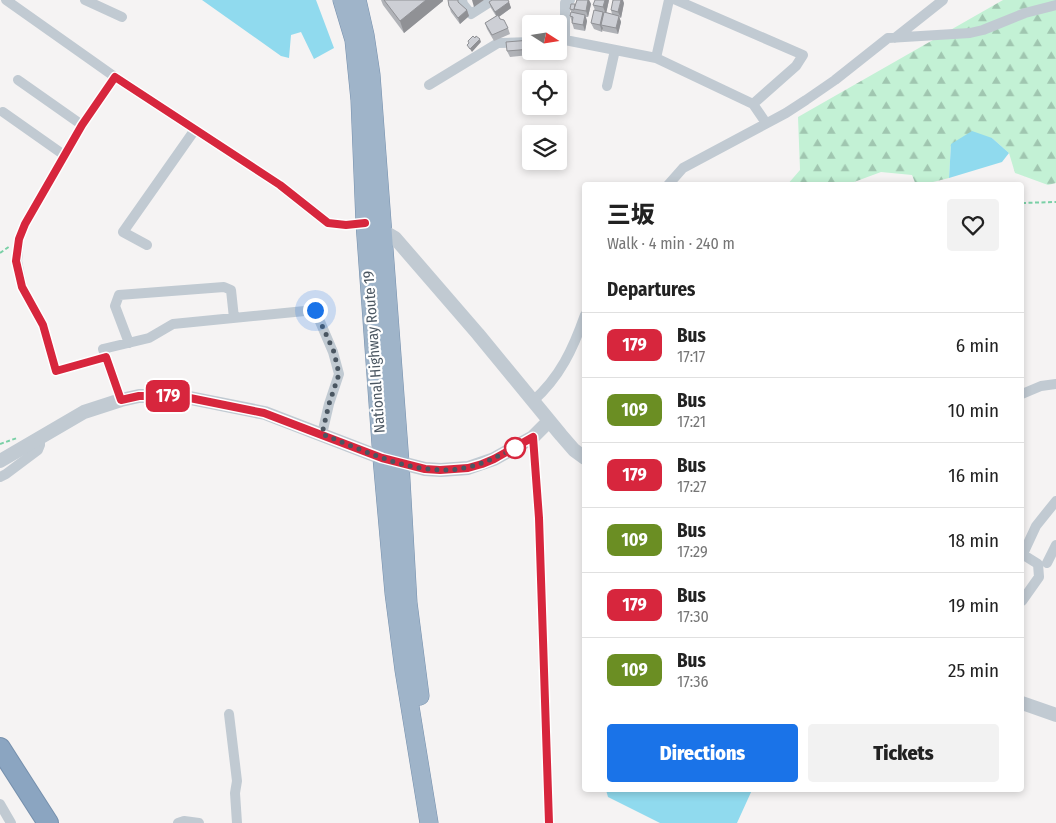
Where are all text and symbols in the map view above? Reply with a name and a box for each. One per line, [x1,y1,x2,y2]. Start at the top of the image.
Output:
north arrow [522,15,568,60]
map controls [522,15,567,170]
button: locate [522,70,567,115]
button: layers [522,125,567,170]
button: heart [947,199,999,251]
text: 三坂 [607,201,655,229]
text: Walk · 4 min · 240 m [607,234,735,253]
street label: National Highway Route 19 [359,270,389,434]
text: Departures [607,278,695,301]
your location [303,298,328,323]
text: Bus [677,324,706,347]
text: 179 [622,334,647,356]
text: 6 min [956,334,999,357]
text: 17:17 [677,347,705,366]
line badge: 179 [139,380,197,412]
text: 179 [156,385,180,407]
text: Bus [677,389,706,412]
text: 109 [621,399,648,421]
text: 10 min [948,399,999,422]
text: 17:21 [677,412,706,431]
unlabelled marker [504,437,526,459]
text: Bus [677,454,706,477]
text: 179 [622,464,647,486]
text: 16 min [948,464,999,487]
text: 17:27 [677,477,707,496]
text: Bus [677,519,706,542]
text: 109 [621,529,648,551]
text: 18 min [948,529,999,552]
text: 17:29 [677,542,708,561]
text: Bus [677,584,706,607]
text: 179 [622,594,647,616]
text: 19 min [948,594,999,617]
text: 17:30 [677,607,709,626]
text: Bus [677,649,706,672]
text: 109 [621,659,648,681]
text: 25 min [948,659,999,682]
text: 17:36 [677,672,708,691]
button: Directions [607,724,798,782]
button: Tickets [808,724,999,782]

